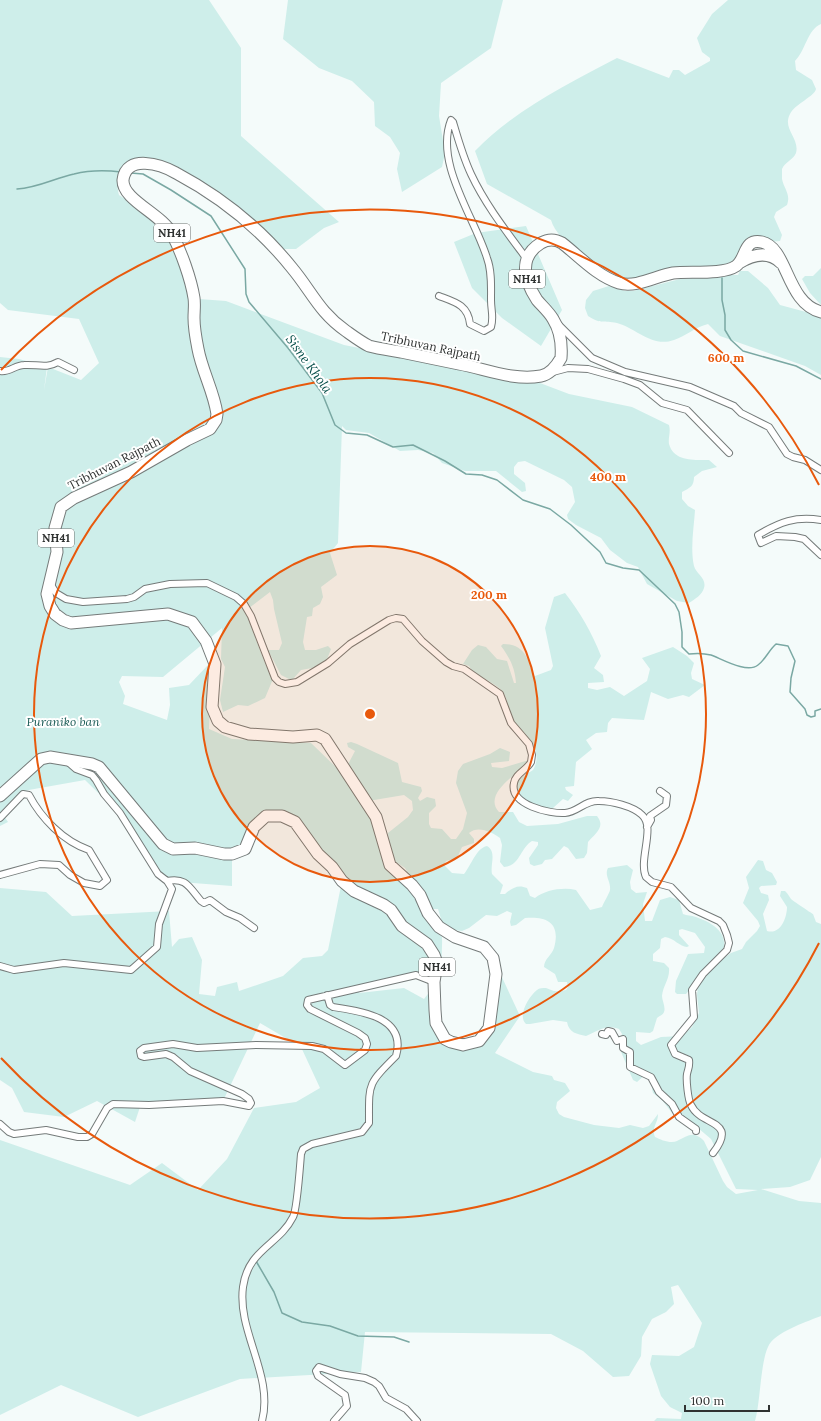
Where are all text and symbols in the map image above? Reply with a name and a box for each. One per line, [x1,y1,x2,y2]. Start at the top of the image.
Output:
road number: NH41 [154,224,190,242]
road number: NH41 [509,270,545,288]
street label: Tribhuvan Rajpath [380,328,482,364]
water label: Sisne Khola [282,331,337,397]
text: 600 m [708,350,744,365]
street label: Tribhuvan Rajpath [65,433,163,493]
text: 400 m [590,469,626,484]
road number: NH41 [38,529,74,547]
text: 200 m [471,587,507,602]
centre of rings [363,707,377,721]
park label: Puraniko ban [26,714,100,729]
road number: NH41 [419,958,455,976]
scale bar [685,1387,769,1413]
text: 100 m [691,1393,724,1408]

